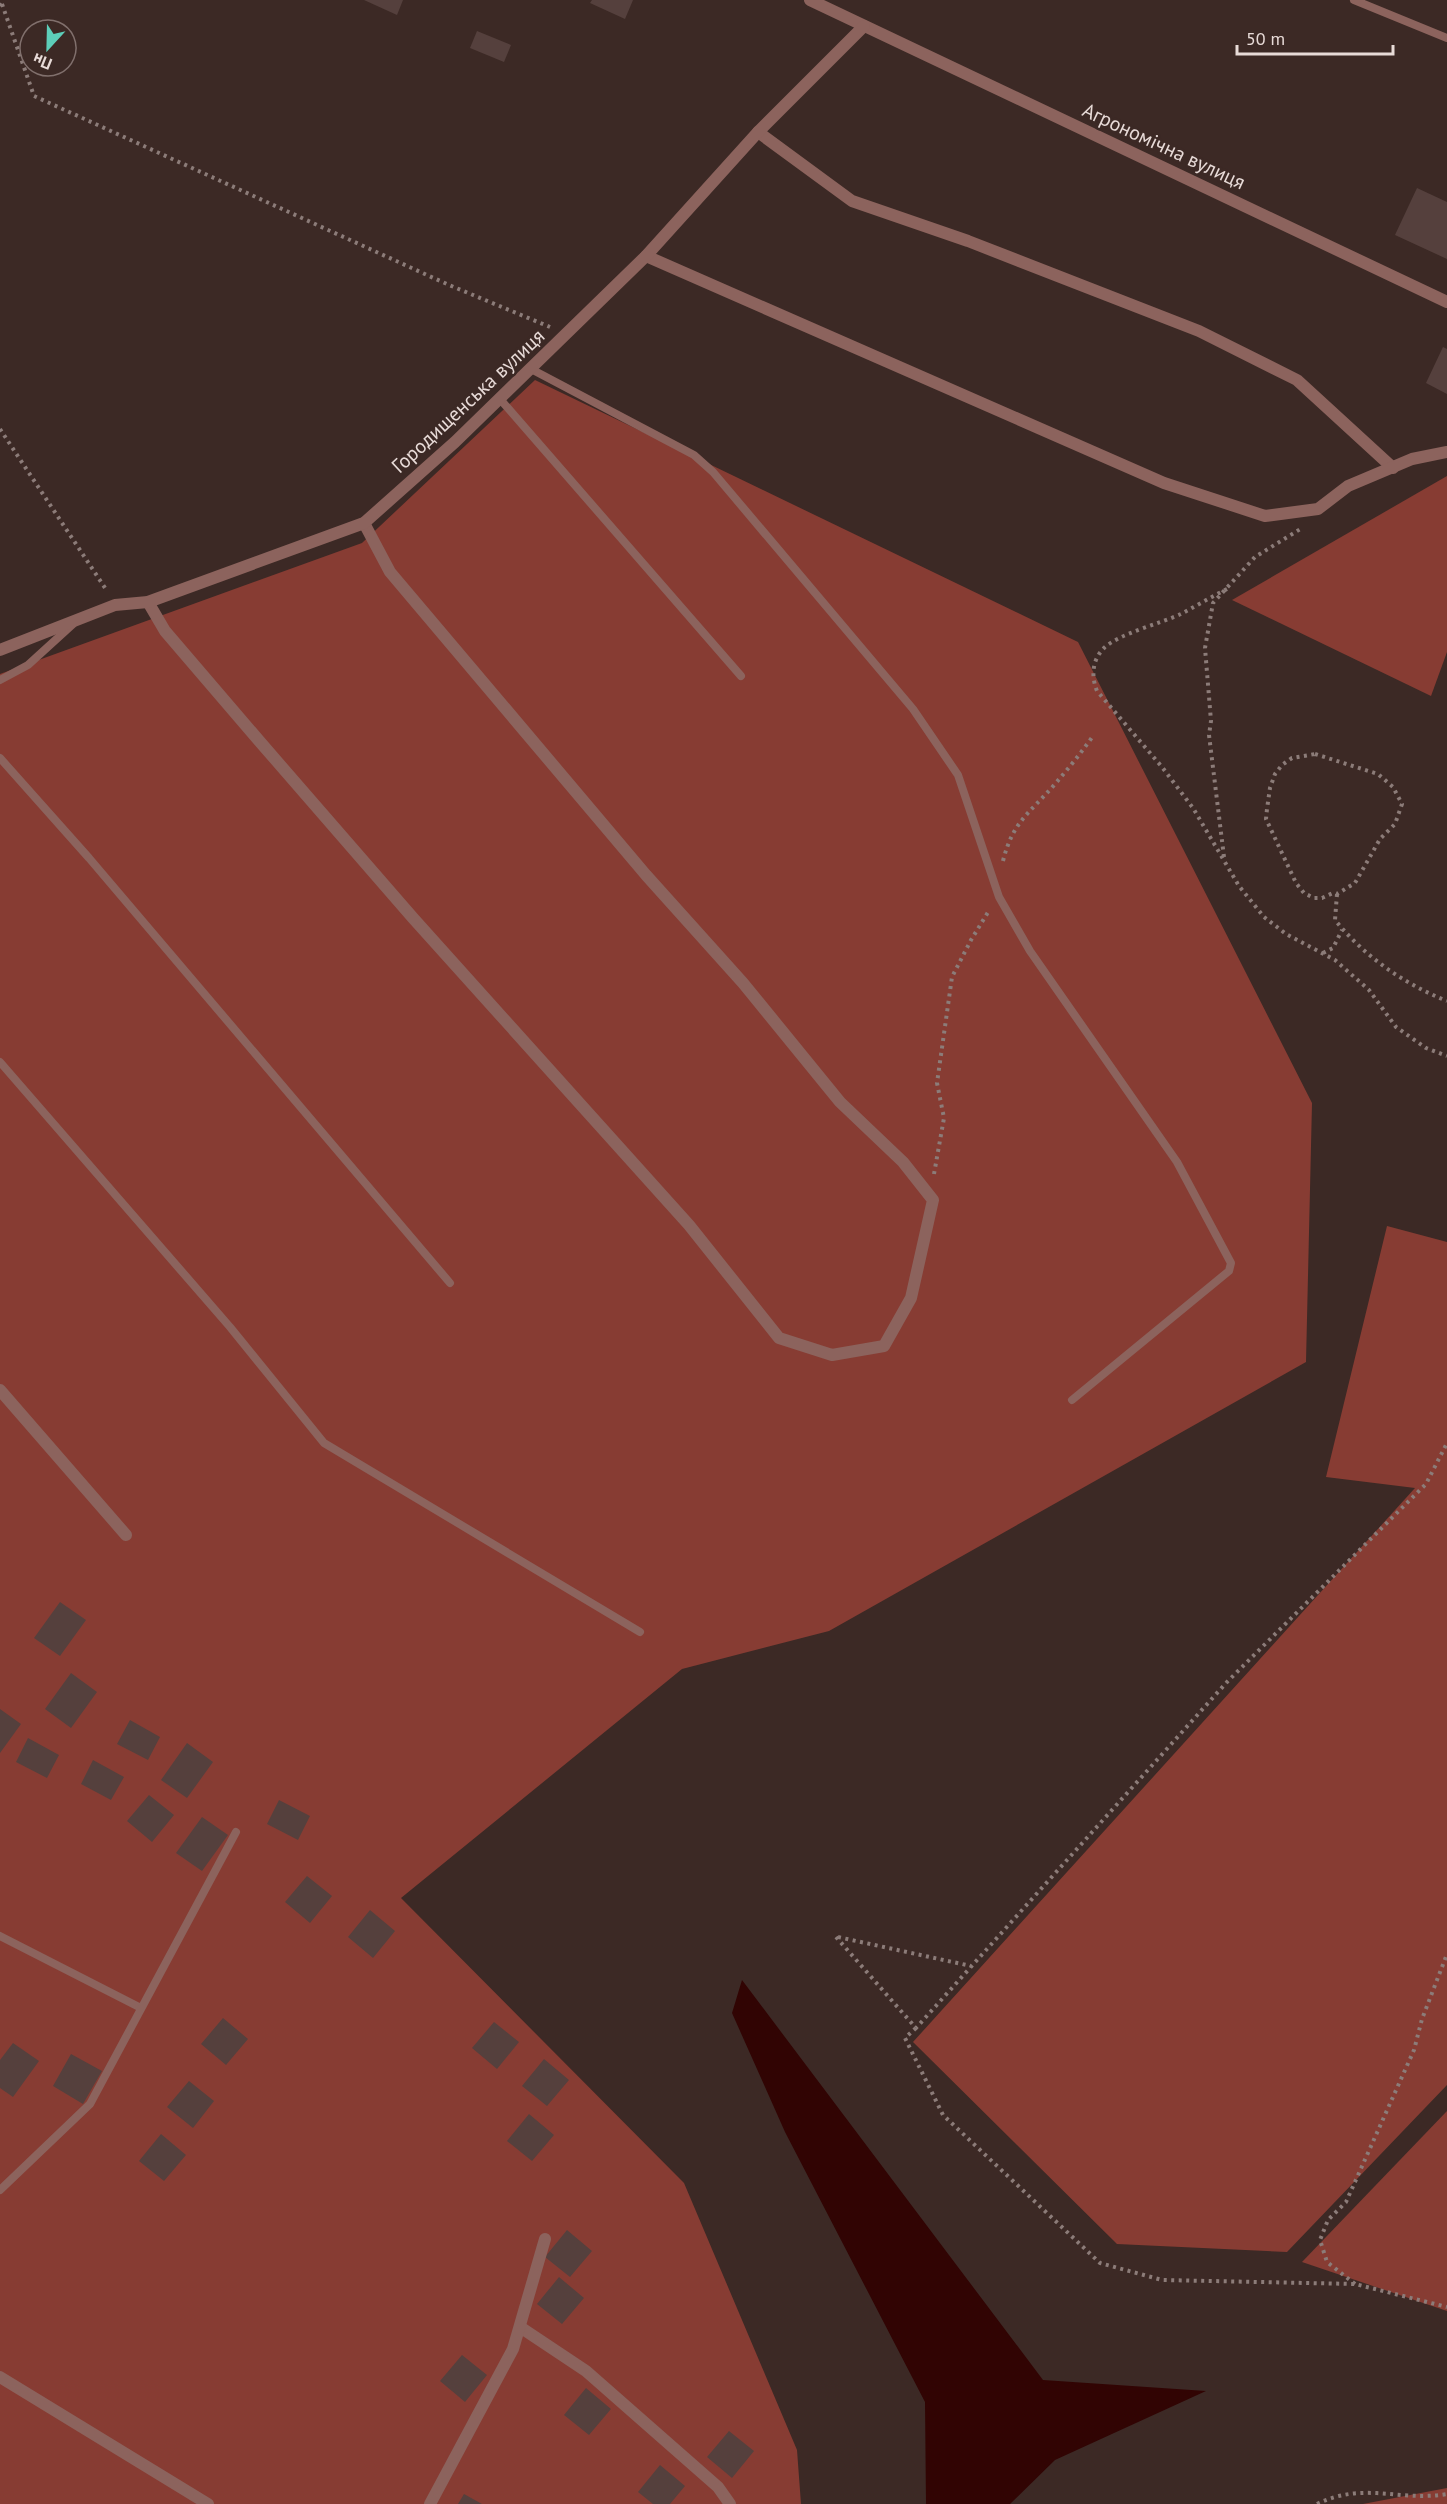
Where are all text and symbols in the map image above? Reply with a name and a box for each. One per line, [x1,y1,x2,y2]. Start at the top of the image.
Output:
north arrow [18,18,78,78]
scale bar [1237,18,1393,56]
text: 50 m [1246,27,1285,50]
text: Пн [30,49,55,75]
street label: Агрономічна вулиця [1078,97,1250,195]
street label: Городищенська вулиця [386,323,550,479]

